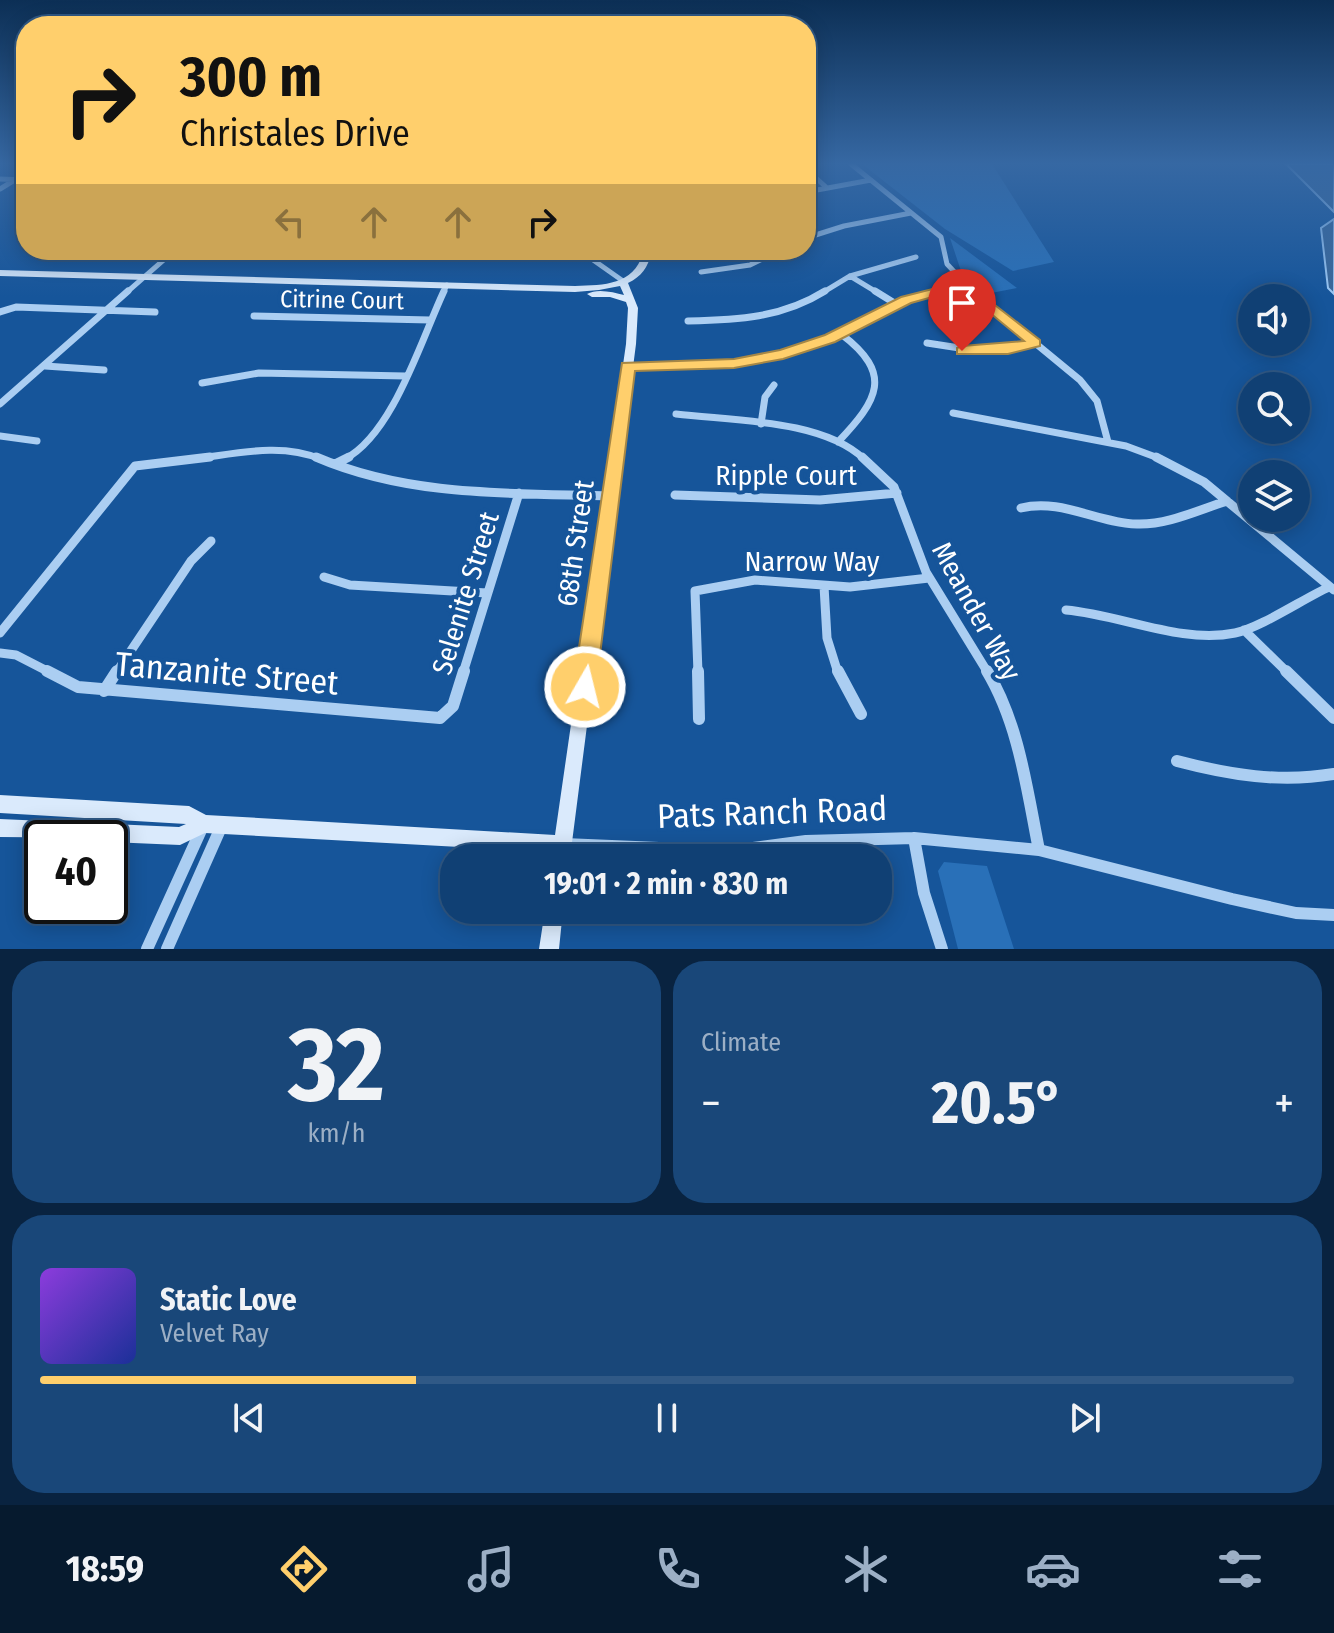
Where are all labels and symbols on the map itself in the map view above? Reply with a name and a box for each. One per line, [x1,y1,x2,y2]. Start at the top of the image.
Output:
pin [928,269,996,351]
street label: Citrine Court [280,285,404,315]
street label: Ripple Court [715,459,858,492]
street label: 68th Street [550,477,601,608]
street label: Selenite Street [425,507,506,679]
street label: Meander Way [925,536,1028,687]
street label: Narrow Way [744,545,880,578]
street label: Tanzanite Street [114,643,341,704]
position arrow [543,645,627,729]
street label: Pats Ranch Road [656,788,888,837]
speed limit sign: 40 [24,820,128,924]

